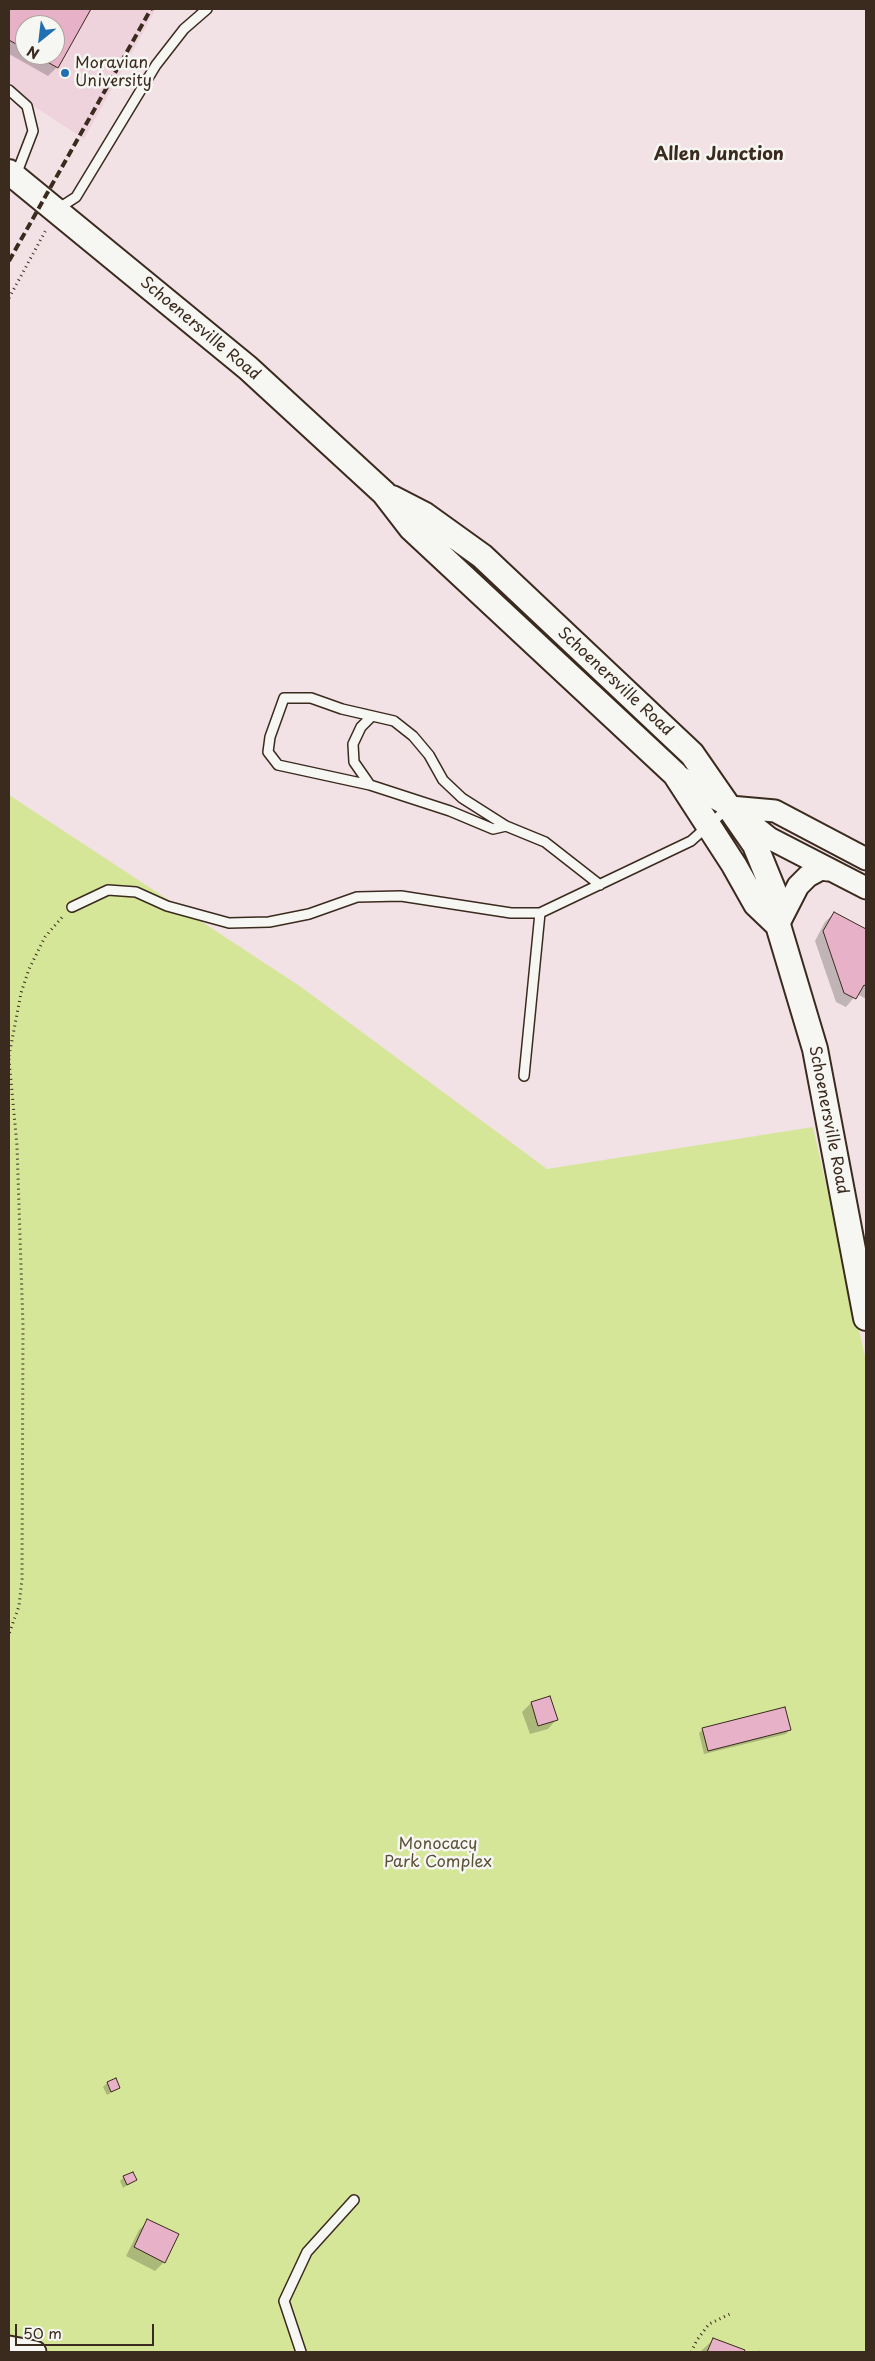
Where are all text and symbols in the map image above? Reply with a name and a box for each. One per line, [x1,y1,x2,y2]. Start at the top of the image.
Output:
north arrow [15,15,65,65]
text: N [23,41,43,65]
place label: Moravian University [75,54,152,92]
marker: Moravian University [59,67,71,79]
district label: Allen Junction [654,144,784,166]
street label: Schoenersville Road [136,273,264,385]
street label: Schoenersville Road [553,624,677,740]
street label: Schoenersville Road [804,1044,852,1196]
park label: Monocacy Park Complex [384,1835,492,1873]
scale bar [18,2314,156,2346]
text: 50 m [23,2321,62,2344]

